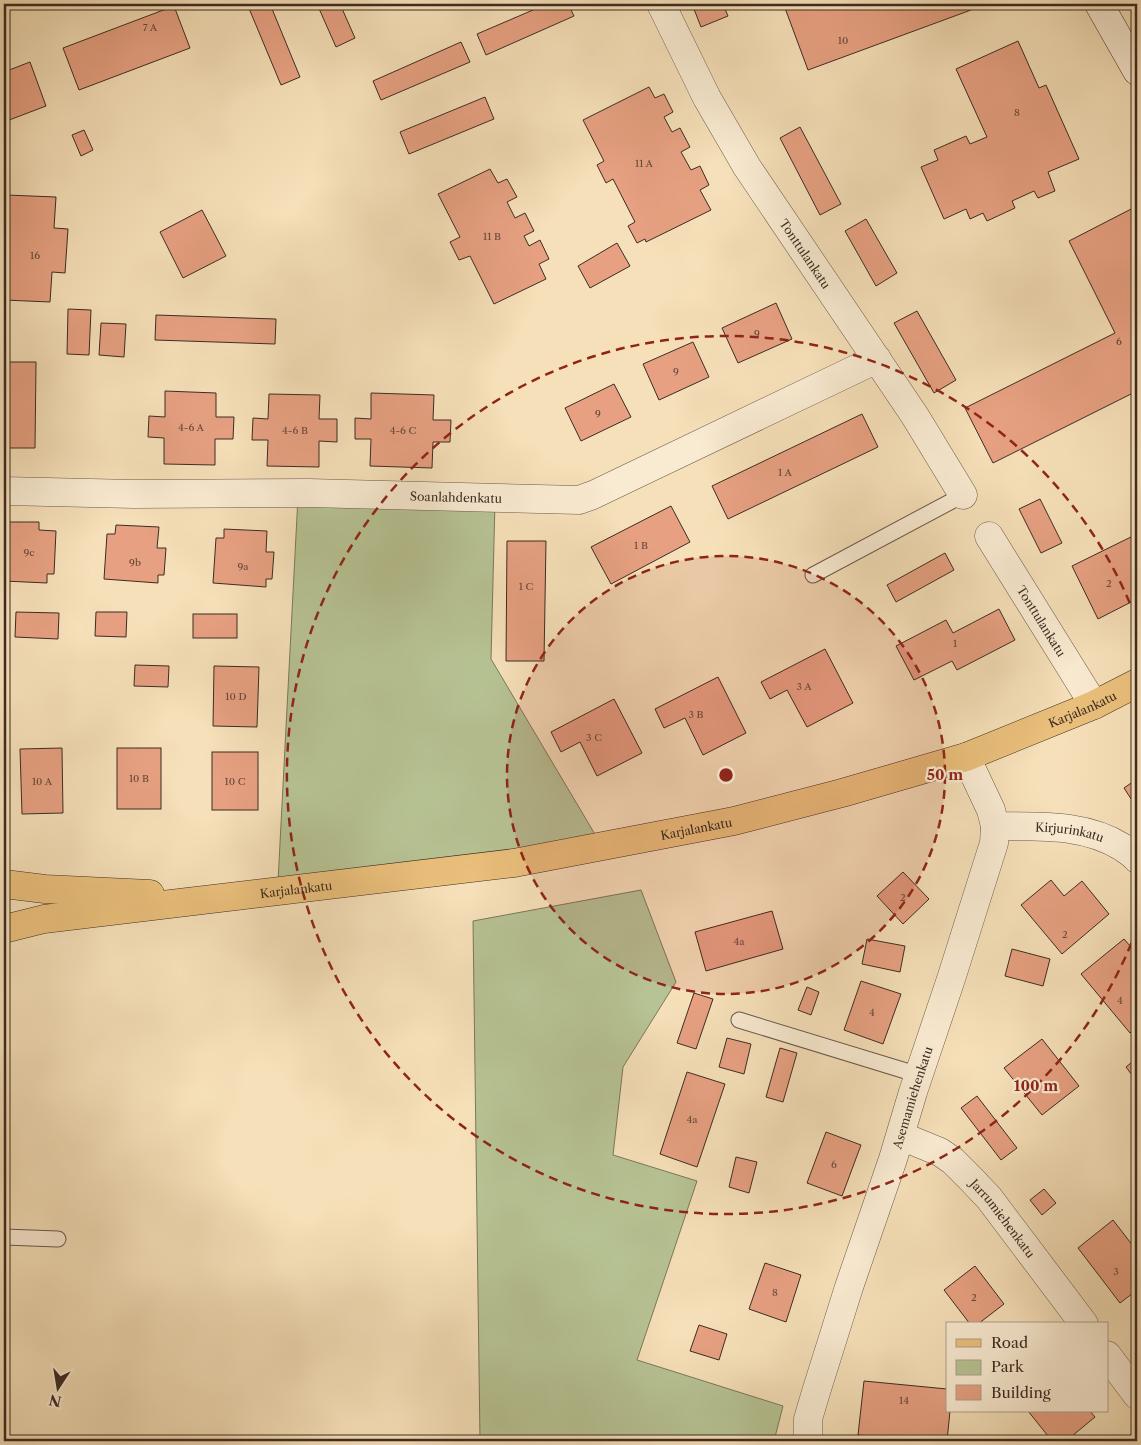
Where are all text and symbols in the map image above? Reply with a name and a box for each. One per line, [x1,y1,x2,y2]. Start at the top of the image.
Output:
house number: 7 A [143,21,158,34]
house number: 10 [838,34,848,47]
house number: 8 [1014,106,1020,119]
house number: 11 A [635,157,654,170]
street label: Tonttulankatu [777,216,835,292]
house number: 11 B [483,230,501,243]
house number: 16 [30,249,40,262]
house number: 9 [754,327,760,340]
house number: 6 [1116,335,1122,348]
house number: 9 [673,365,679,378]
house number: 9 [595,407,601,420]
house number: 4-6 A [178,421,205,434]
house number: 4-6 B [282,424,308,437]
house number: 4-6 C [390,424,417,437]
house number: 1 A [778,466,793,479]
street label: Soanlahdenkatu [410,488,503,506]
house number: 1 B [634,539,648,552]
house number: 9c [23,546,35,559]
house number: 9b [129,556,141,569]
house number: 9a [237,560,249,573]
house number: 2 [1106,577,1112,590]
house number: 1 C [519,580,534,593]
street label: Tonttulankatu [1014,583,1070,660]
house number: 1 [953,637,958,650]
house number: 3 A [796,680,812,693]
street label: Karjalankatu [1046,687,1119,730]
house number: 10 D [225,690,247,703]
house number: 3 B [688,708,704,721]
house number: 3 C [586,731,602,744]
text: 50 m [927,765,963,784]
centre of rings [717,766,735,784]
house number: 10 B [129,772,149,785]
house number: 10 A [32,775,53,788]
house number: 10 C [225,775,246,788]
street label: Karjalankatu [659,814,734,842]
street label: Kirjurinkatu [1035,819,1107,845]
street label: Karjalankatu [259,877,334,901]
house number: 2 [900,891,906,904]
house number: 2 [1062,928,1068,941]
house number: 4a [733,935,745,948]
house number: 4 [1117,994,1123,1007]
house number: 4 [869,1006,875,1019]
street label: Asemamiehenkatu [889,1044,936,1151]
text: 100 m [1014,1076,1058,1095]
house number: 4a [686,1113,698,1126]
house number: 6 [831,1158,837,1171]
street label: Jarrumiehenkatu [966,1174,1039,1261]
house number: 3 [1113,1265,1119,1278]
house number: 8 [772,1286,778,1299]
house number: 2 [971,1291,977,1304]
legend [946,1322,1108,1412]
text: Road [991,1333,1028,1352]
text: Park [991,1357,1025,1376]
north arrow [32,1362,82,1412]
text: Building [991,1383,1051,1402]
text: N [47,1391,63,1411]
house number: 14 [899,1394,909,1407]

